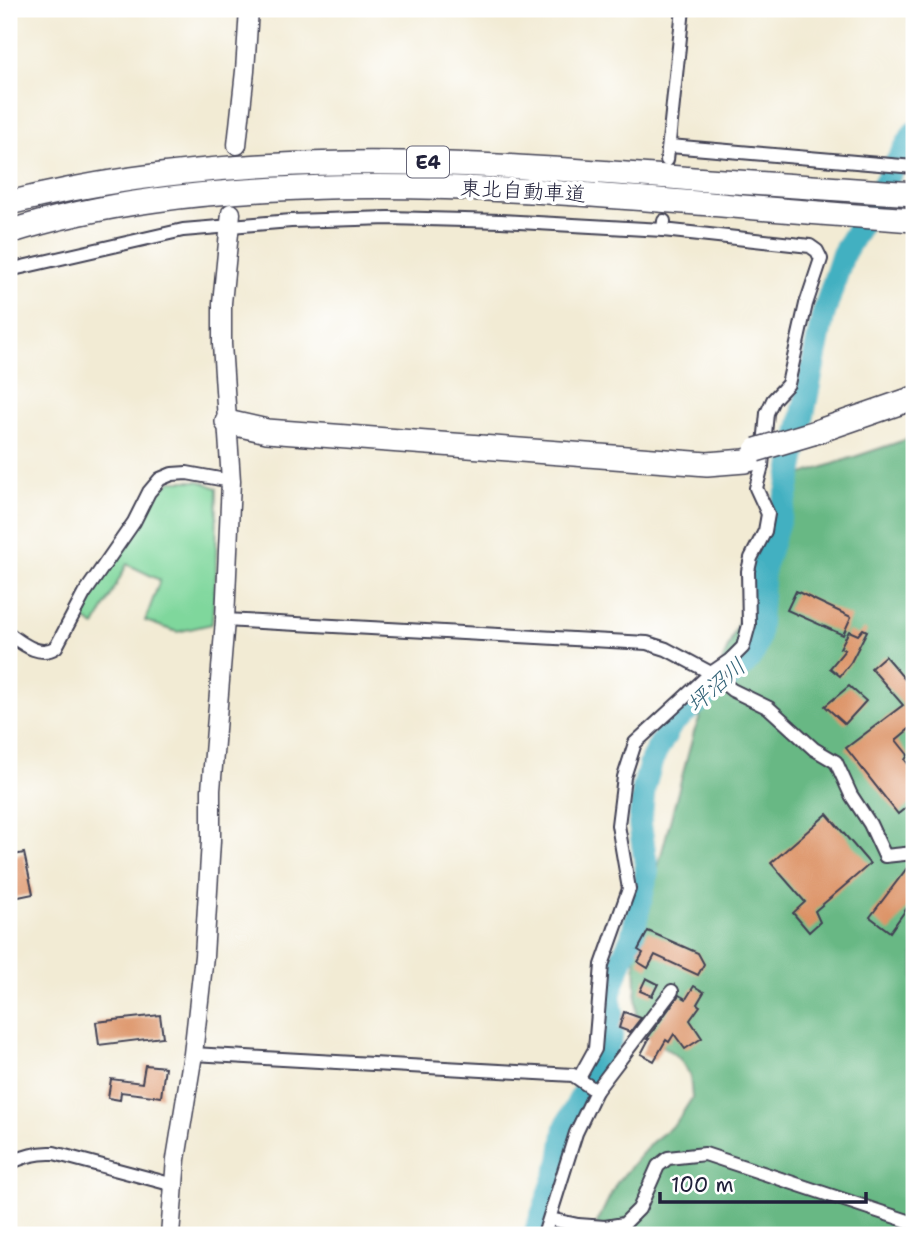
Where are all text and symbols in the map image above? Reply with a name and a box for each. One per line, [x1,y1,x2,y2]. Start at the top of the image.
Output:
road number: E4 [407,146,449,178]
street label: 東北自動車道 [459,174,587,208]
water label: 坪沼川 [680,651,752,719]
scale bar [660,1160,867,1204]
text: 100 m [671,1171,734,1199]

